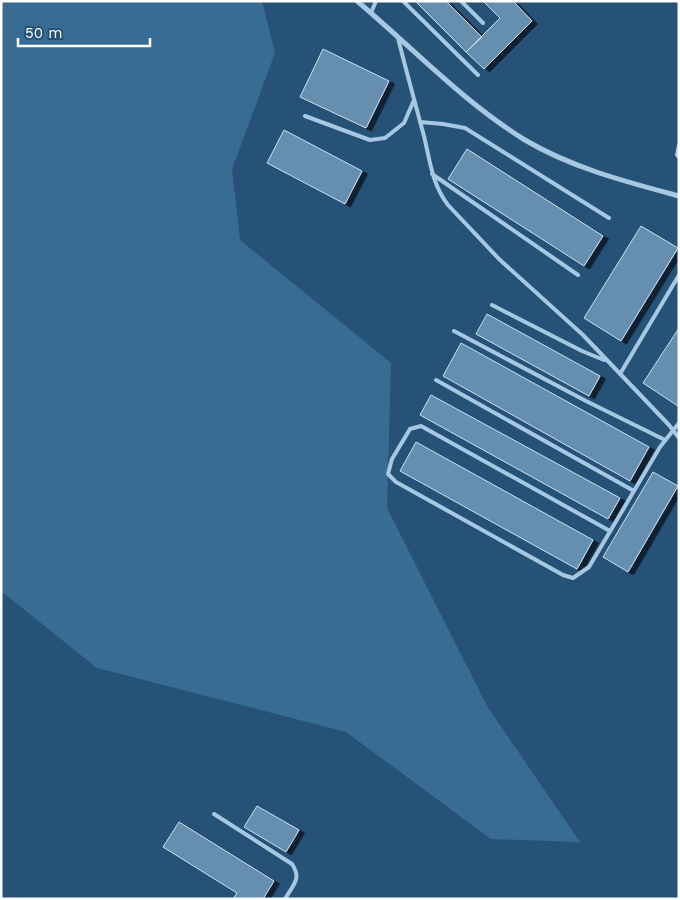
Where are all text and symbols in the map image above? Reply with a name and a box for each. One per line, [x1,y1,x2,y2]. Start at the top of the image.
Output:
scale bar [18,15,150,47]
text: 50 m [25,24,62,42]

